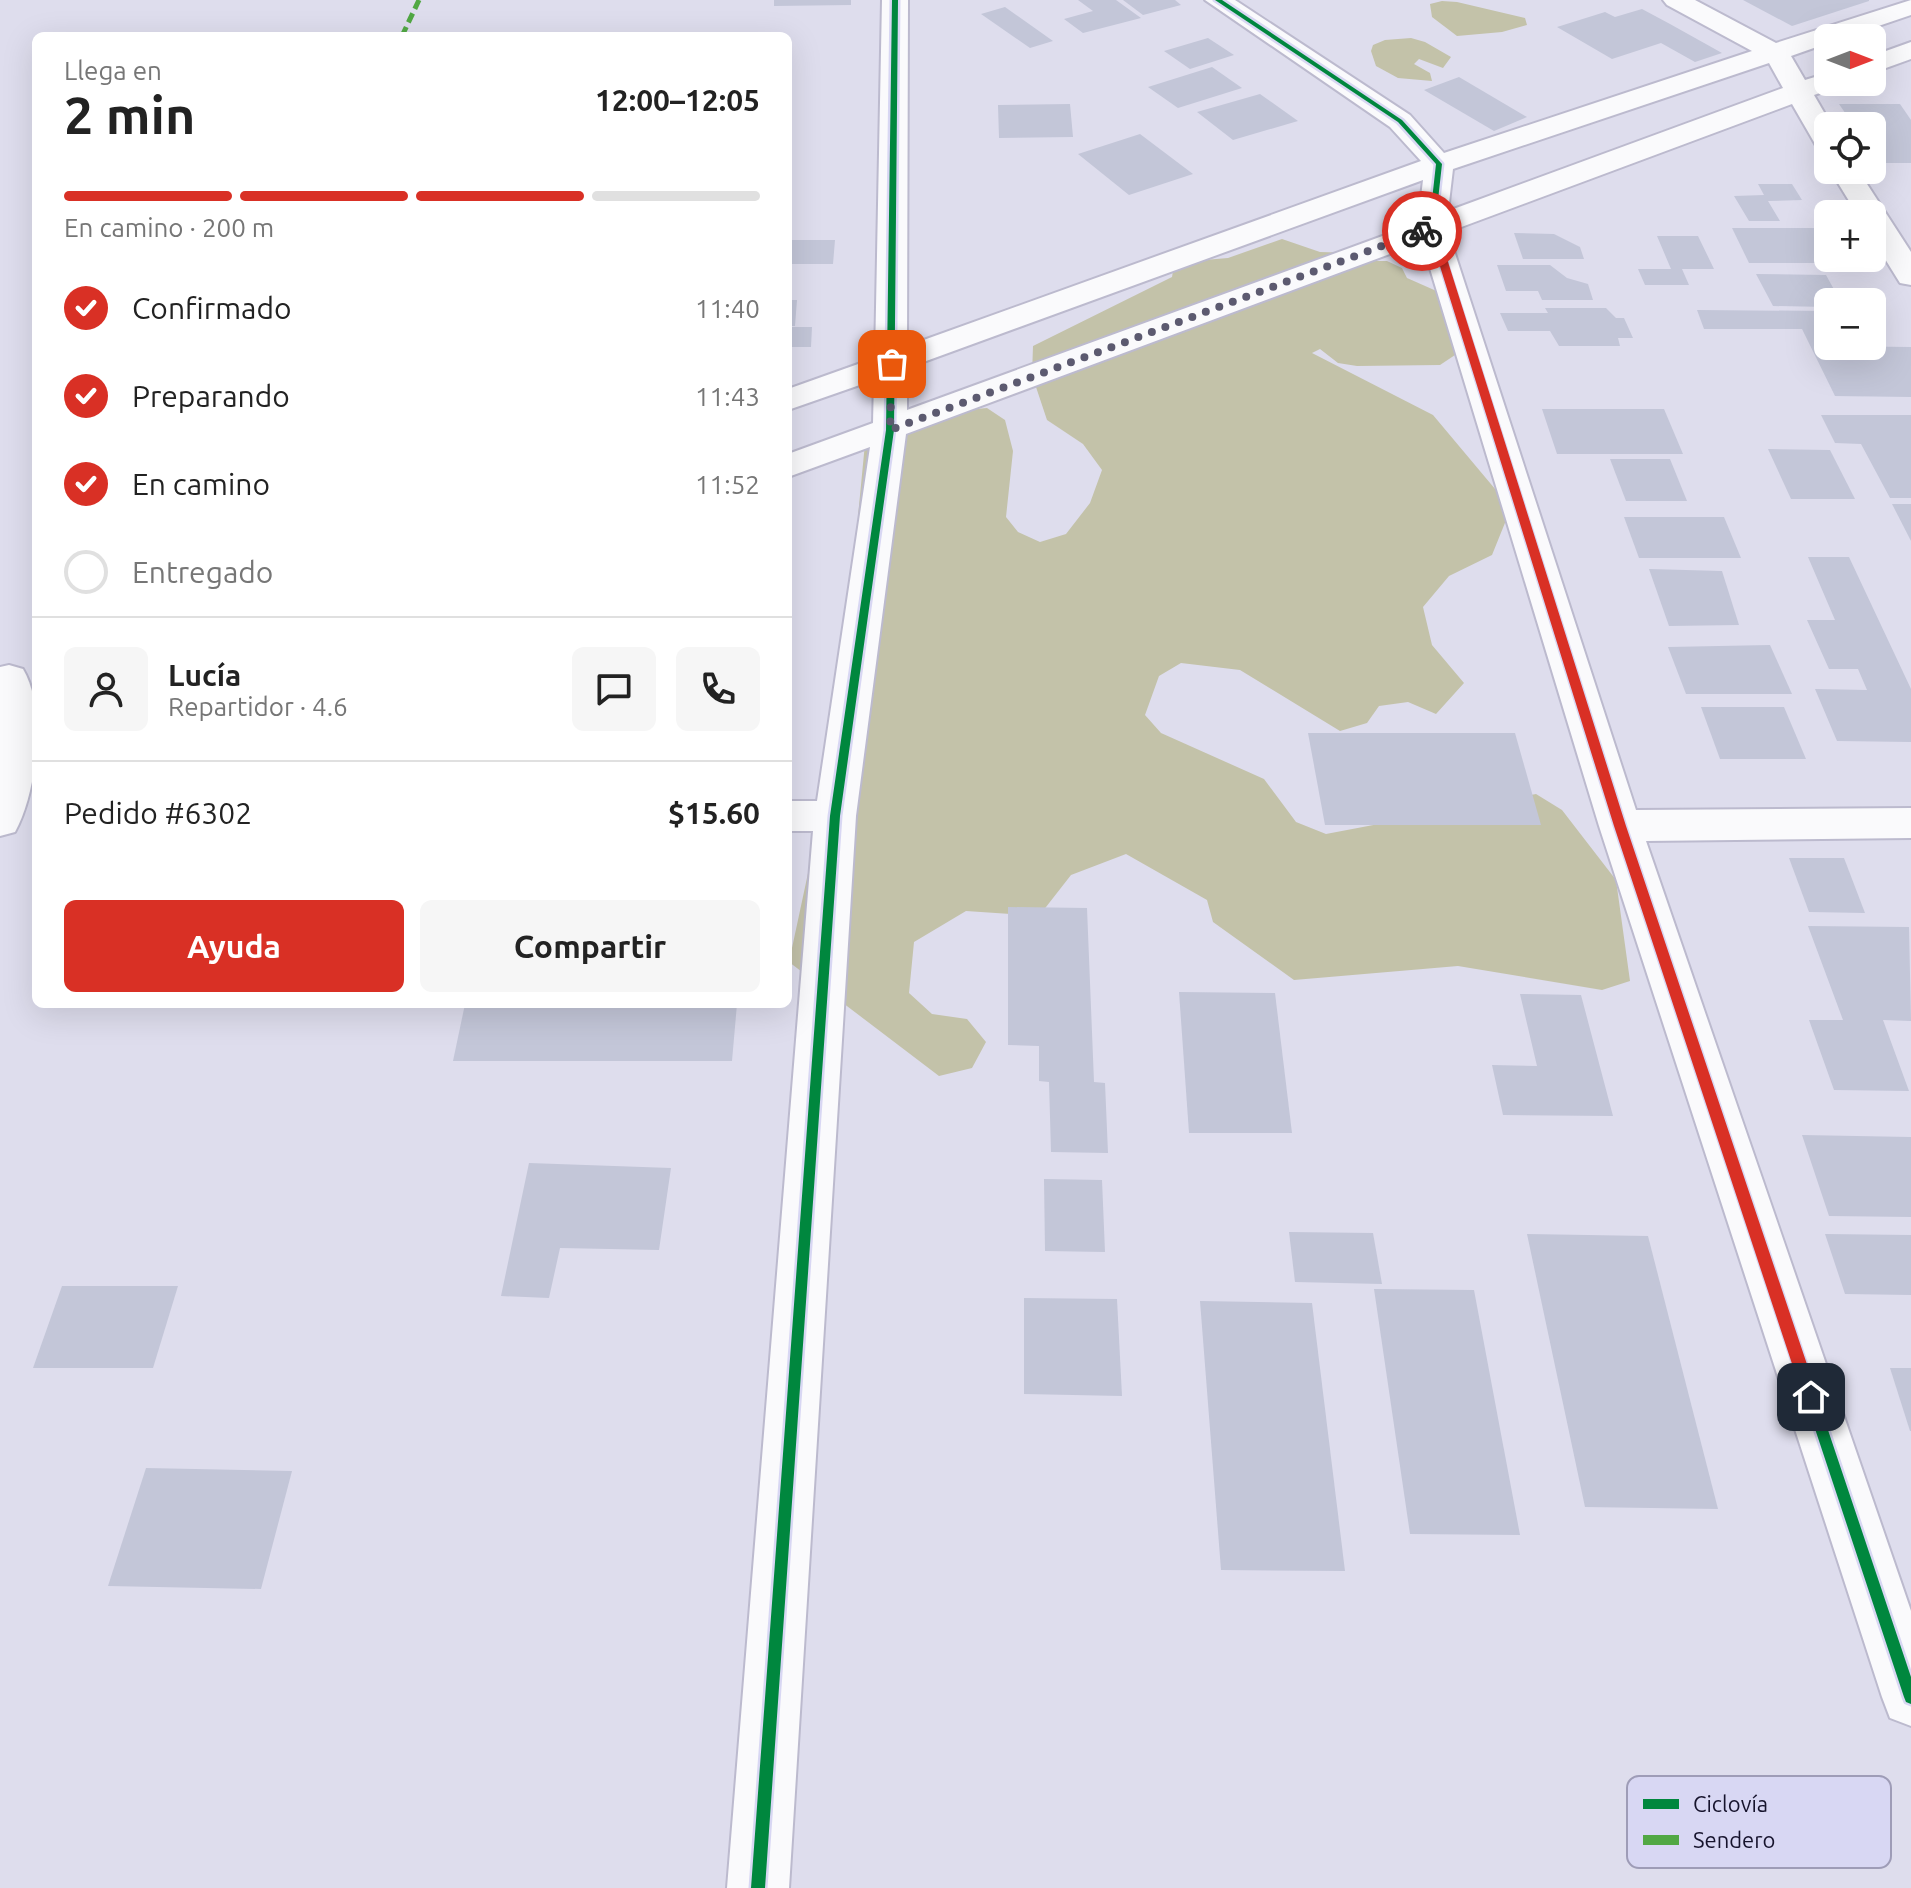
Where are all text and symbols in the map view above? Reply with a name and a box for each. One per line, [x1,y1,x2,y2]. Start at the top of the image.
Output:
north arrow [1814,24,1886,96]
map controls [1814,24,1886,360]
text: Llega en [64,56,162,85]
text: 12:00–12:05 [595,83,760,117]
text: 2 min [64,86,195,144]
button: locate [1814,112,1886,184]
courier [1382,191,1462,271]
button: + [1814,200,1886,272]
icon: bike [1400,209,1444,253]
text: En camino · 200 m [64,213,274,242]
icon: check [64,286,108,330]
button: − [1814,288,1886,360]
text: Confirmado [132,291,292,325]
text: 11:40 [695,294,760,323]
pin [858,330,926,398]
icon: bag [870,342,914,386]
icon: check [64,374,108,418]
text: Preparando [132,379,290,413]
text: 11:43 [695,382,760,411]
icon: check [64,462,108,506]
text: En camino [132,467,270,501]
text: 11:52 [695,470,760,499]
text: Entregado [132,555,273,589]
button: person [64,647,148,731]
button: chat [572,647,656,731]
button: phone [676,647,760,731]
text: Lucía [168,658,241,692]
text: Repartidor · 4.6 [168,692,348,721]
text: Pedido #6302 [64,796,252,830]
text: $15.60 [668,796,760,830]
button: Ayuda [64,900,404,992]
button: Compartir [420,900,760,992]
pin [1777,1363,1845,1431]
icon: home [1789,1375,1833,1419]
legend [1627,1776,1891,1868]
text: Ciclovía [1693,1791,1768,1816]
text: Sendero [1693,1827,1775,1852]

